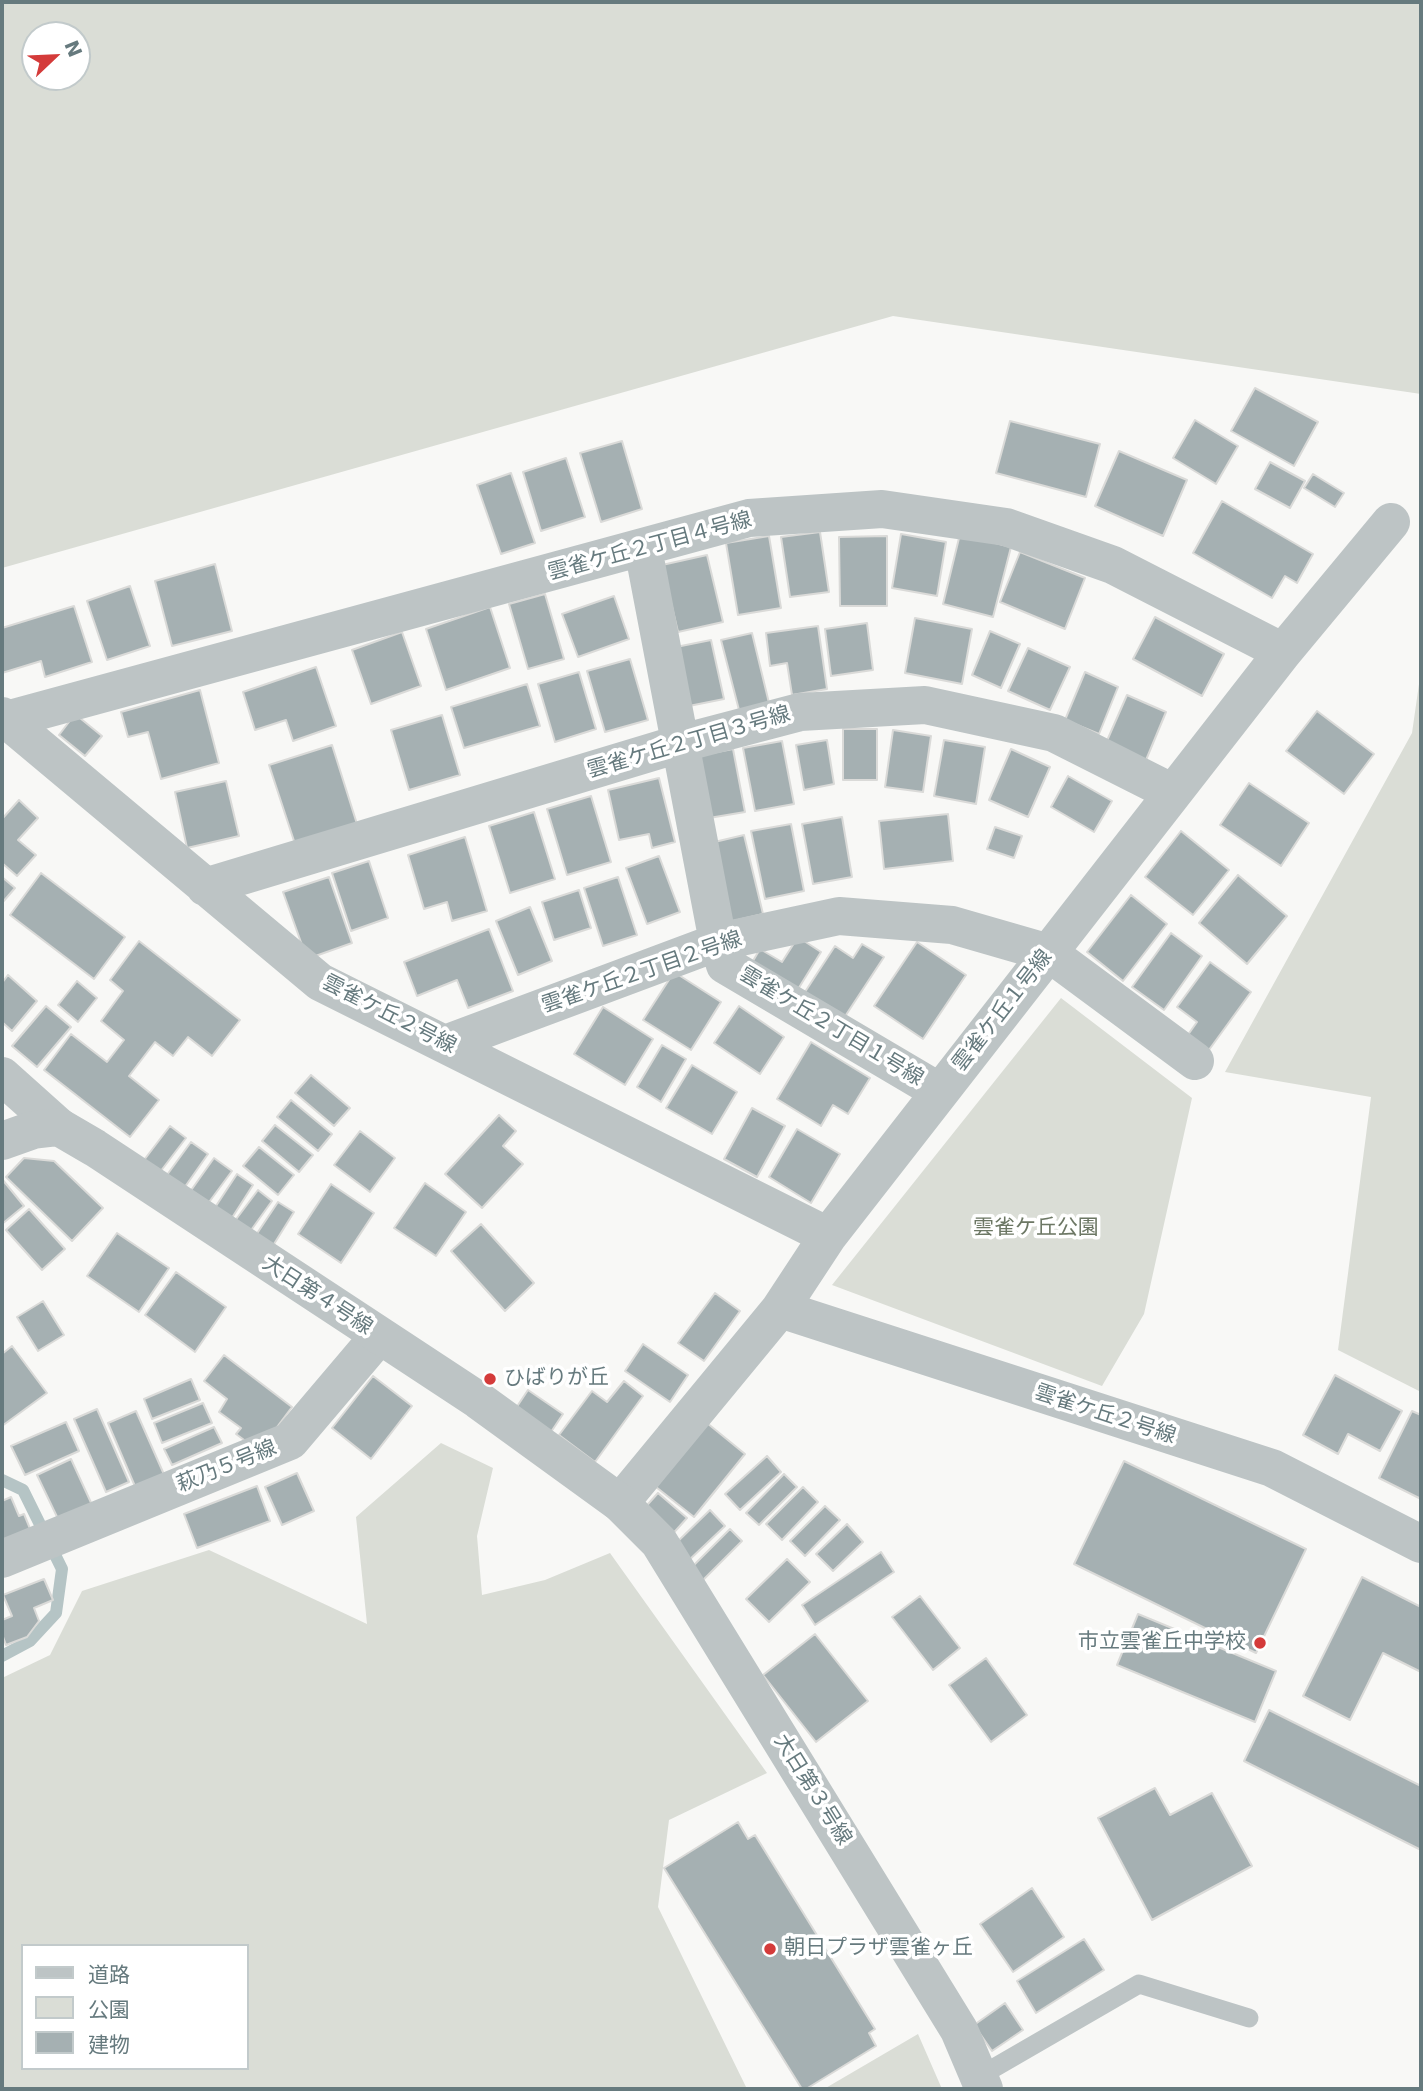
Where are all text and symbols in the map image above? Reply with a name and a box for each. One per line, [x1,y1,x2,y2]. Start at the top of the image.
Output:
north arrow [21,21,91,91]
text: N [60,37,87,60]
street label: 雲雀ケ丘２丁目４号線 [545,508,755,586]
street label: 雲雀ケ丘２丁目３号線 [585,702,793,784]
street label: 雲雀ケ丘２丁目２号線 [539,927,745,1019]
street label: 雲雀ケ丘１号線 [948,945,1058,1077]
street label: 雲雀ケ丘２丁目１号線 [735,962,927,1092]
street label: 雲雀ケ丘２号線 [318,970,460,1060]
park label: 雲雀ケ丘公園 [973,1216,1099,1242]
street label: 大日第４号線 [257,1251,377,1341]
place label: ひばりが丘 [504,1366,609,1392]
marker: ひばりが丘 [482,1371,498,1387]
street label: 雲雀ケ丘２号線 [1031,1380,1179,1450]
street label: 萩乃５号線 [174,1436,280,1498]
place label: 市立雲雀丘中学校 [1078,1630,1246,1656]
marker: 市立雲雀丘中学校 [1252,1635,1268,1651]
street label: 大日第３号線 [768,1730,856,1850]
place label: 朝日プラザ雲雀ヶ丘 [784,1936,973,1962]
marker: 朝日プラザ雲雀ヶ丘 [762,1941,778,1957]
legend [21,1944,248,2070]
text: 道路 [88,1963,130,1987]
text: 公園 [88,1998,130,2022]
text: 建物 [88,2033,130,2057]

